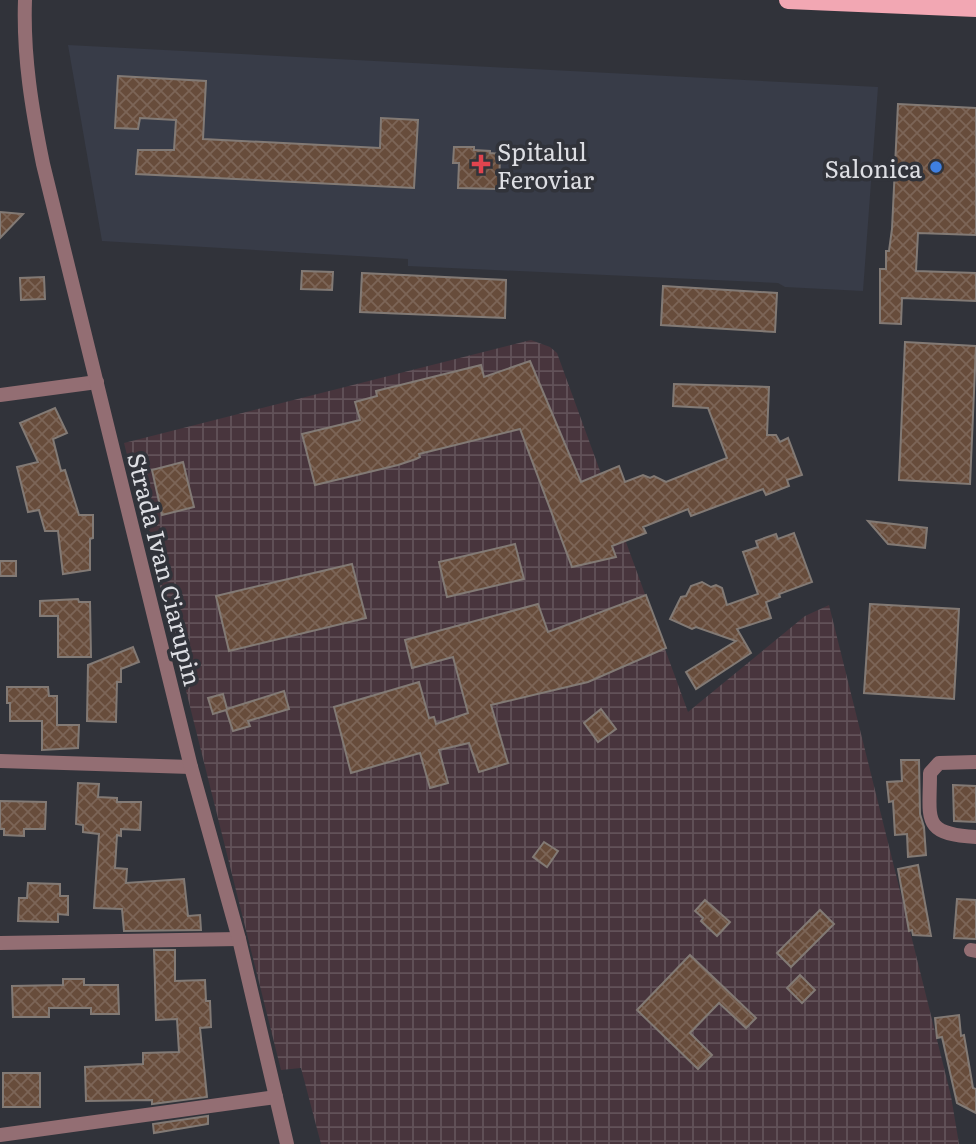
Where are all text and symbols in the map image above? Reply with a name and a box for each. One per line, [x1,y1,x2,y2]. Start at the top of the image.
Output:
place label: Spitalul Feroviar [497,133,595,196]
place label: Salonica [825,150,922,185]
marker: Spitalul Feroviar [471,154,491,174]
marker: Salonica [928,159,944,175]
street label: Strada Ivan Ciarupin [120,449,212,689]

